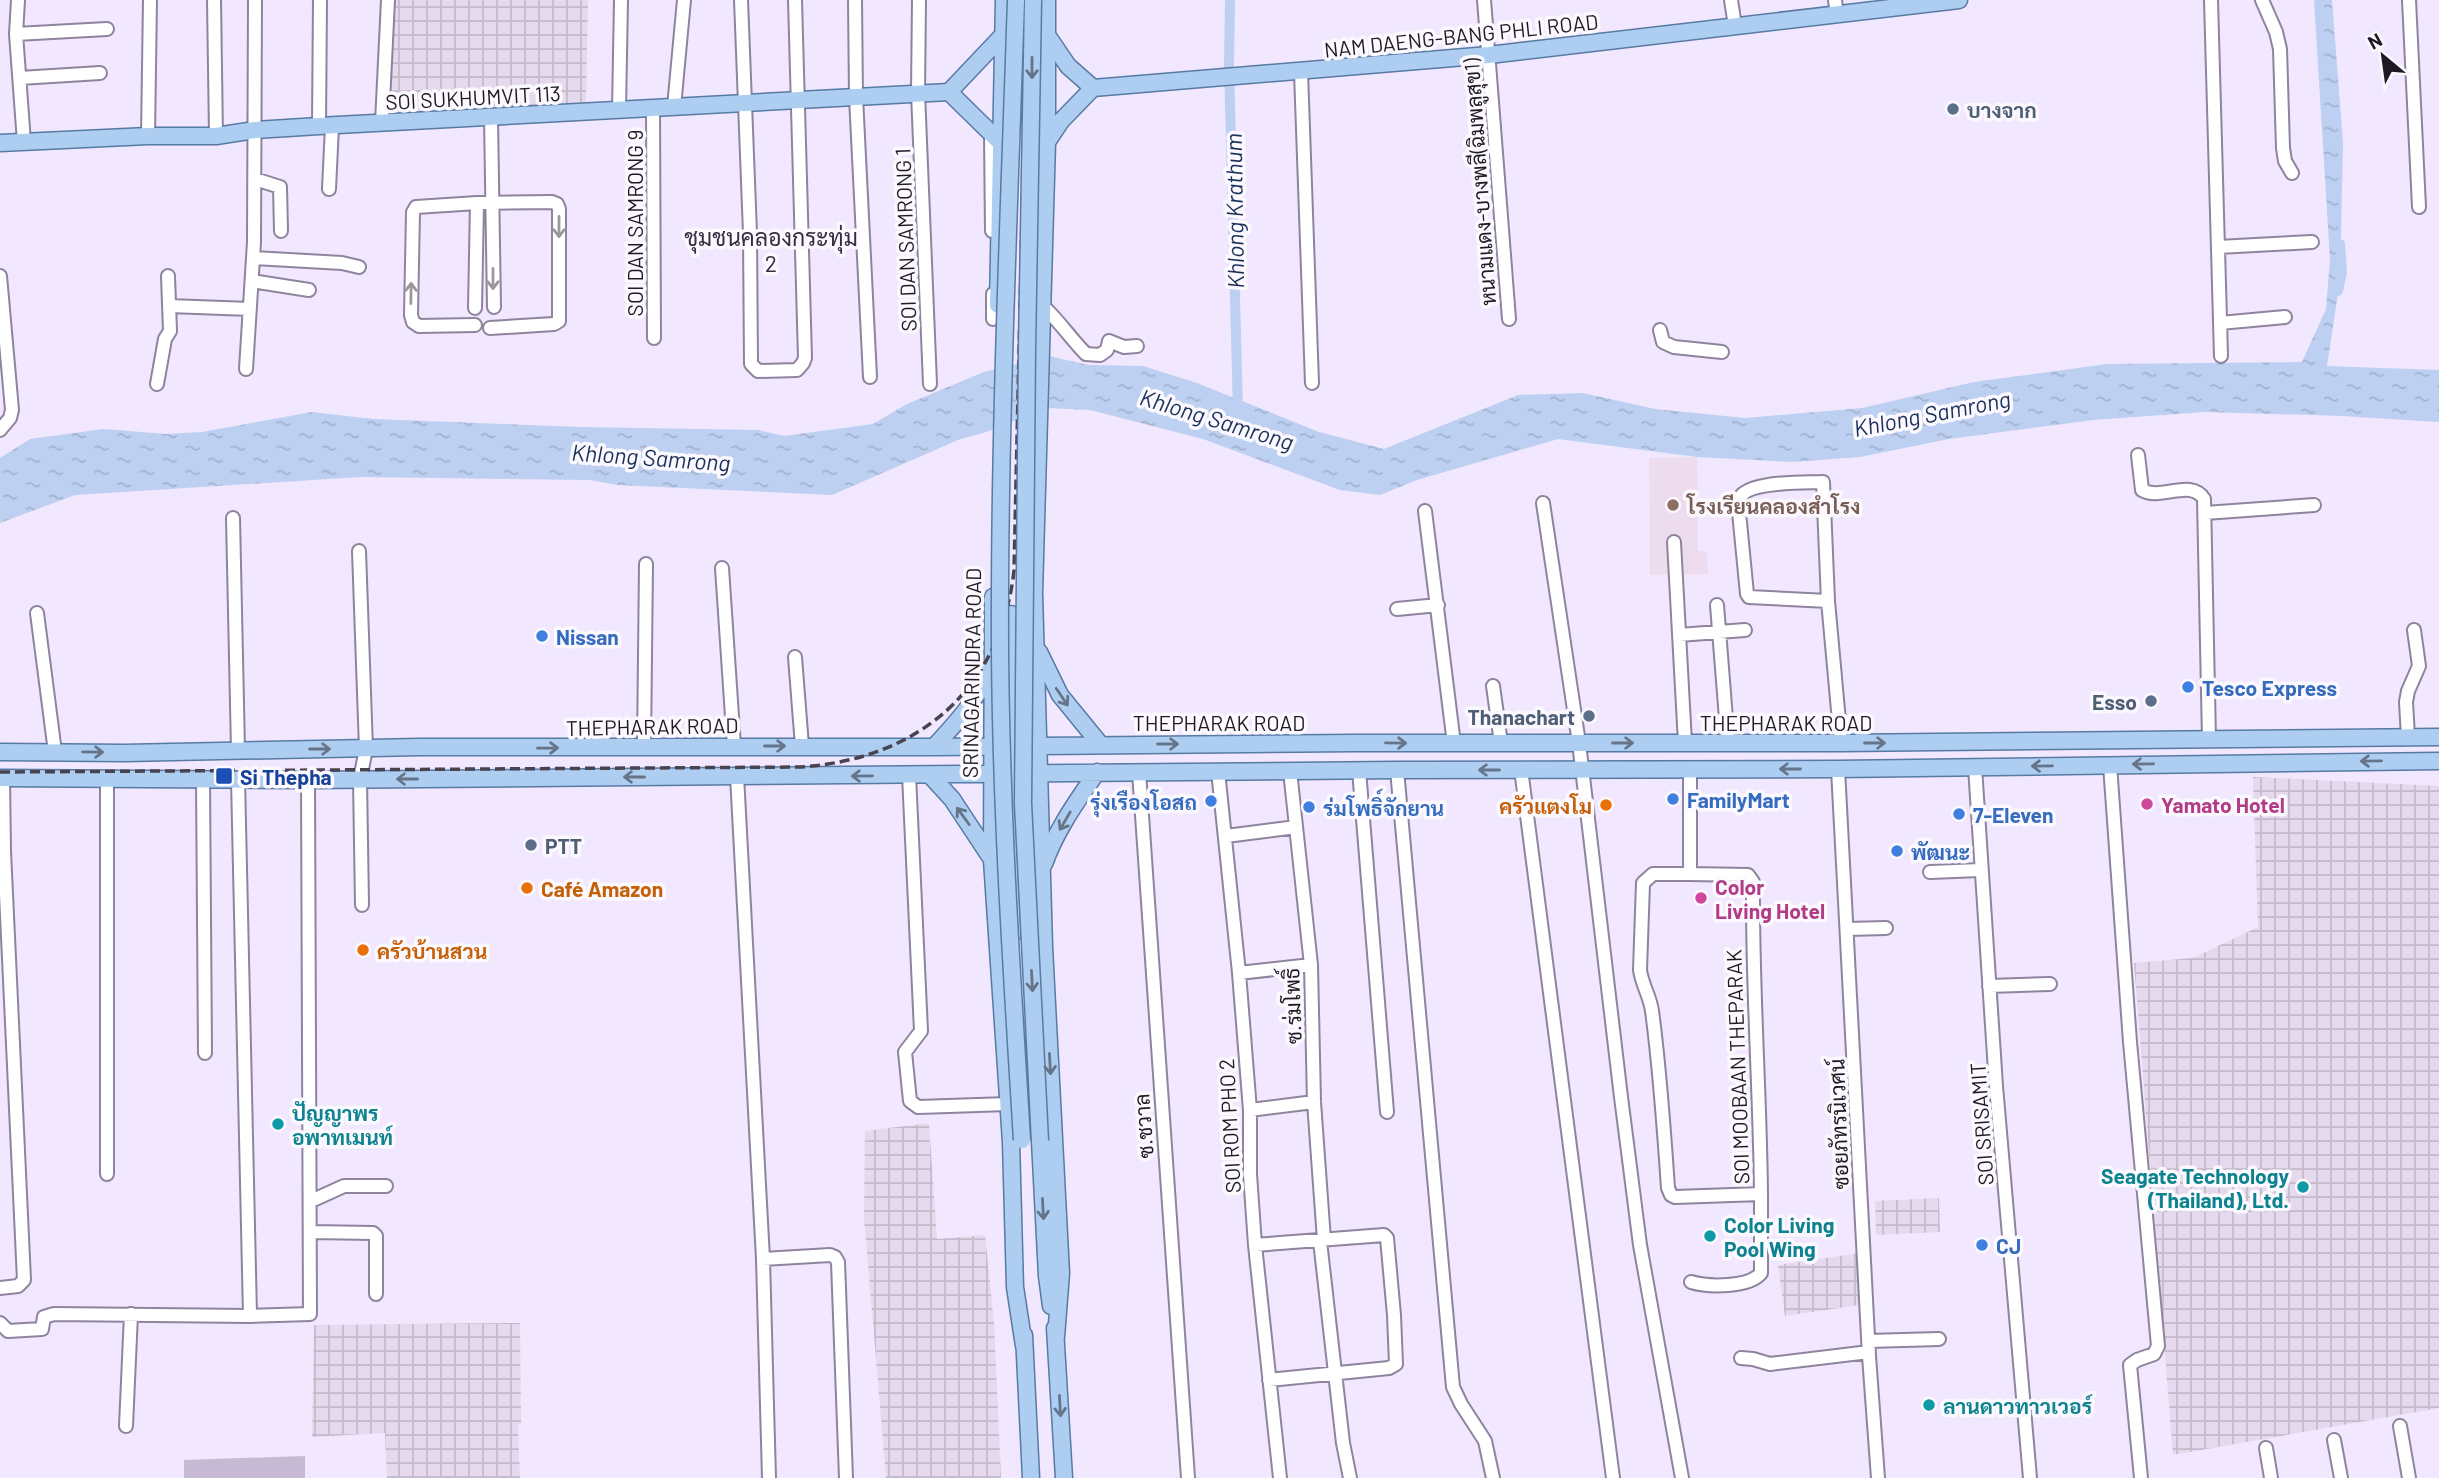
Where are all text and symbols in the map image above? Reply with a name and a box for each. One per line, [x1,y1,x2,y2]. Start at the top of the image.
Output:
street label: NAM DAENG-BANG PHLI ROAD [1323,8,1599,62]
north arrow [2348,21,2418,91]
text: N [2363,28,2386,54]
one-way arrow [1025,56,1039,79]
street label: หนามแดง-บางพลี(ฉิมพลูสุข1) [1458,57,1504,307]
street label: SOI SUKHUMVIT 113 [385,80,561,114]
place label: บางจาก [1967,97,2037,122]
marker: บางจาก [1945,101,1961,117]
street label: SOI DAN SAMRONG 9 [622,130,647,316]
water label: Khlong Krathum [1219,133,1249,289]
street label: SOI DAN SAMRONG 1 [889,148,921,332]
one-way arrow [553,215,566,238]
district label: ชุมชนคลองกระทุ่ม 2 [684,223,858,277]
one-way arrow [486,268,499,291]
one-way arrow [404,281,418,304]
water label: Khlong Samrong [1137,382,1297,456]
water label: Khlong Samrong [1851,384,2013,442]
water label: Khlong Samrong [571,437,731,477]
place label: โรงเรียนคลองสำโรง [1685,493,1860,518]
marker: โรงเรียนคลองสำโรง [1665,497,1681,513]
street label: SRINAGARINDRA ROAD [957,568,985,778]
place label: Nissan [556,624,619,649]
marker: Nissan [534,628,550,644]
place label: Tesco Express [2202,675,2337,700]
marker: Tesco Express [2180,679,2196,695]
one-way arrow [1055,687,1069,706]
place label: Esso [2092,689,2137,714]
marker: Esso [2143,693,2159,709]
place label: Thanachart [1468,704,1575,729]
marker: Thanachart [1581,708,1597,724]
street label: THEPHARAK ROAD [1133,710,1305,735]
street label: THEPHARAK ROAD [1700,710,1872,735]
street label: THEPHARAK ROAD [566,712,738,740]
one-way arrow [1384,736,1407,750]
one-way arrow [1612,736,1635,750]
one-way arrow [1864,736,1887,750]
one-way arrow [1157,737,1180,750]
one-way arrow [763,739,786,753]
one-way arrow [536,741,559,755]
one-way arrow [308,742,331,756]
one-way arrow [81,745,104,759]
one-way arrow [2360,755,2383,768]
one-way arrow [2132,758,2155,771]
one-way arrow [2031,759,2054,773]
one-way arrow [1779,762,1802,776]
one-way arrow [1478,763,1501,776]
place label: Si Thepha [240,764,332,789]
marker: Si Thepha [214,766,234,786]
one-way arrow [850,769,873,783]
one-way arrow [623,770,646,784]
one-way arrow [396,772,419,786]
place label: FamilyMart [1687,787,1790,812]
place label: ร่มโพธิ์จักยาน [1323,788,1444,820]
place label: รุ่งเรืองโอสถ [1090,789,1197,818]
marker: FamilyMart [1665,791,1681,807]
place label: Yamato Hotel [2161,792,2285,817]
marker: รุ่งเรืองโอสถ [1203,793,1219,809]
place label: ครัวแตงโม [1499,793,1592,818]
marker: Yamato Hotel [2139,796,2155,812]
marker: ครัวแตงโม [1598,797,1614,813]
marker: ร่มโพธิ์จักยาน [1301,799,1317,815]
place label: 7-Eleven [1973,802,2053,827]
marker: 7-Eleven [1951,806,1967,822]
one-way arrow [956,807,971,826]
one-way arrow [1058,810,1072,830]
place label: PTT [545,833,582,858]
marker: PTT [523,837,539,853]
place label: พัฒนะ [1911,839,1970,864]
marker: พัฒนะ [1889,843,1905,859]
place label: Color Living Hotel [1715,874,1825,923]
place label: Café Amazon [541,876,663,901]
marker: Café Amazon [519,880,535,896]
marker: Color Living Hotel [1693,890,1709,906]
place label: ครัวบ้านสวน [377,938,487,963]
marker: ครัวบ้านสวน [355,942,371,958]
street label: SOI MOOBAAN THEPARAK [1720,949,1754,1185]
street label: ซ.ร่มโพธิ์ [1272,967,1306,1045]
one-way arrow [1026,970,1039,992]
one-way arrow [1044,1052,1057,1075]
street label: SOI ROM PHO 2 [1213,1058,1245,1194]
street label: ซอยภัทรนิเวศน์ [1823,1058,1853,1190]
street label: SOI SRISAMIT [1964,1062,1998,1186]
street label: ซ.ชวาล [1128,1093,1158,1159]
place label: ปัญญาพร อพาทเมนท์ [292,1100,394,1149]
marker: ปัญญาพร อพาทเมนท์ [270,1116,286,1132]
place label: Seagate Technology (Thailand), Ltd. [2101,1163,2289,1212]
marker: Seagate Technology (Thailand), Ltd. [2295,1179,2311,1195]
one-way arrow [1037,1198,1050,1221]
place label: Color Living Pool Wing [1724,1212,1834,1261]
marker: Color Living Pool Wing [1702,1228,1718,1244]
place label: CJ [1996,1233,2021,1258]
marker: CJ [1974,1237,1990,1253]
place label: ลานดาวทาวเวอร์ [1943,1393,2094,1418]
one-way arrow [1054,1394,1067,1416]
marker: ลานดาวทาวเวอร์ [1921,1397,1937,1413]

